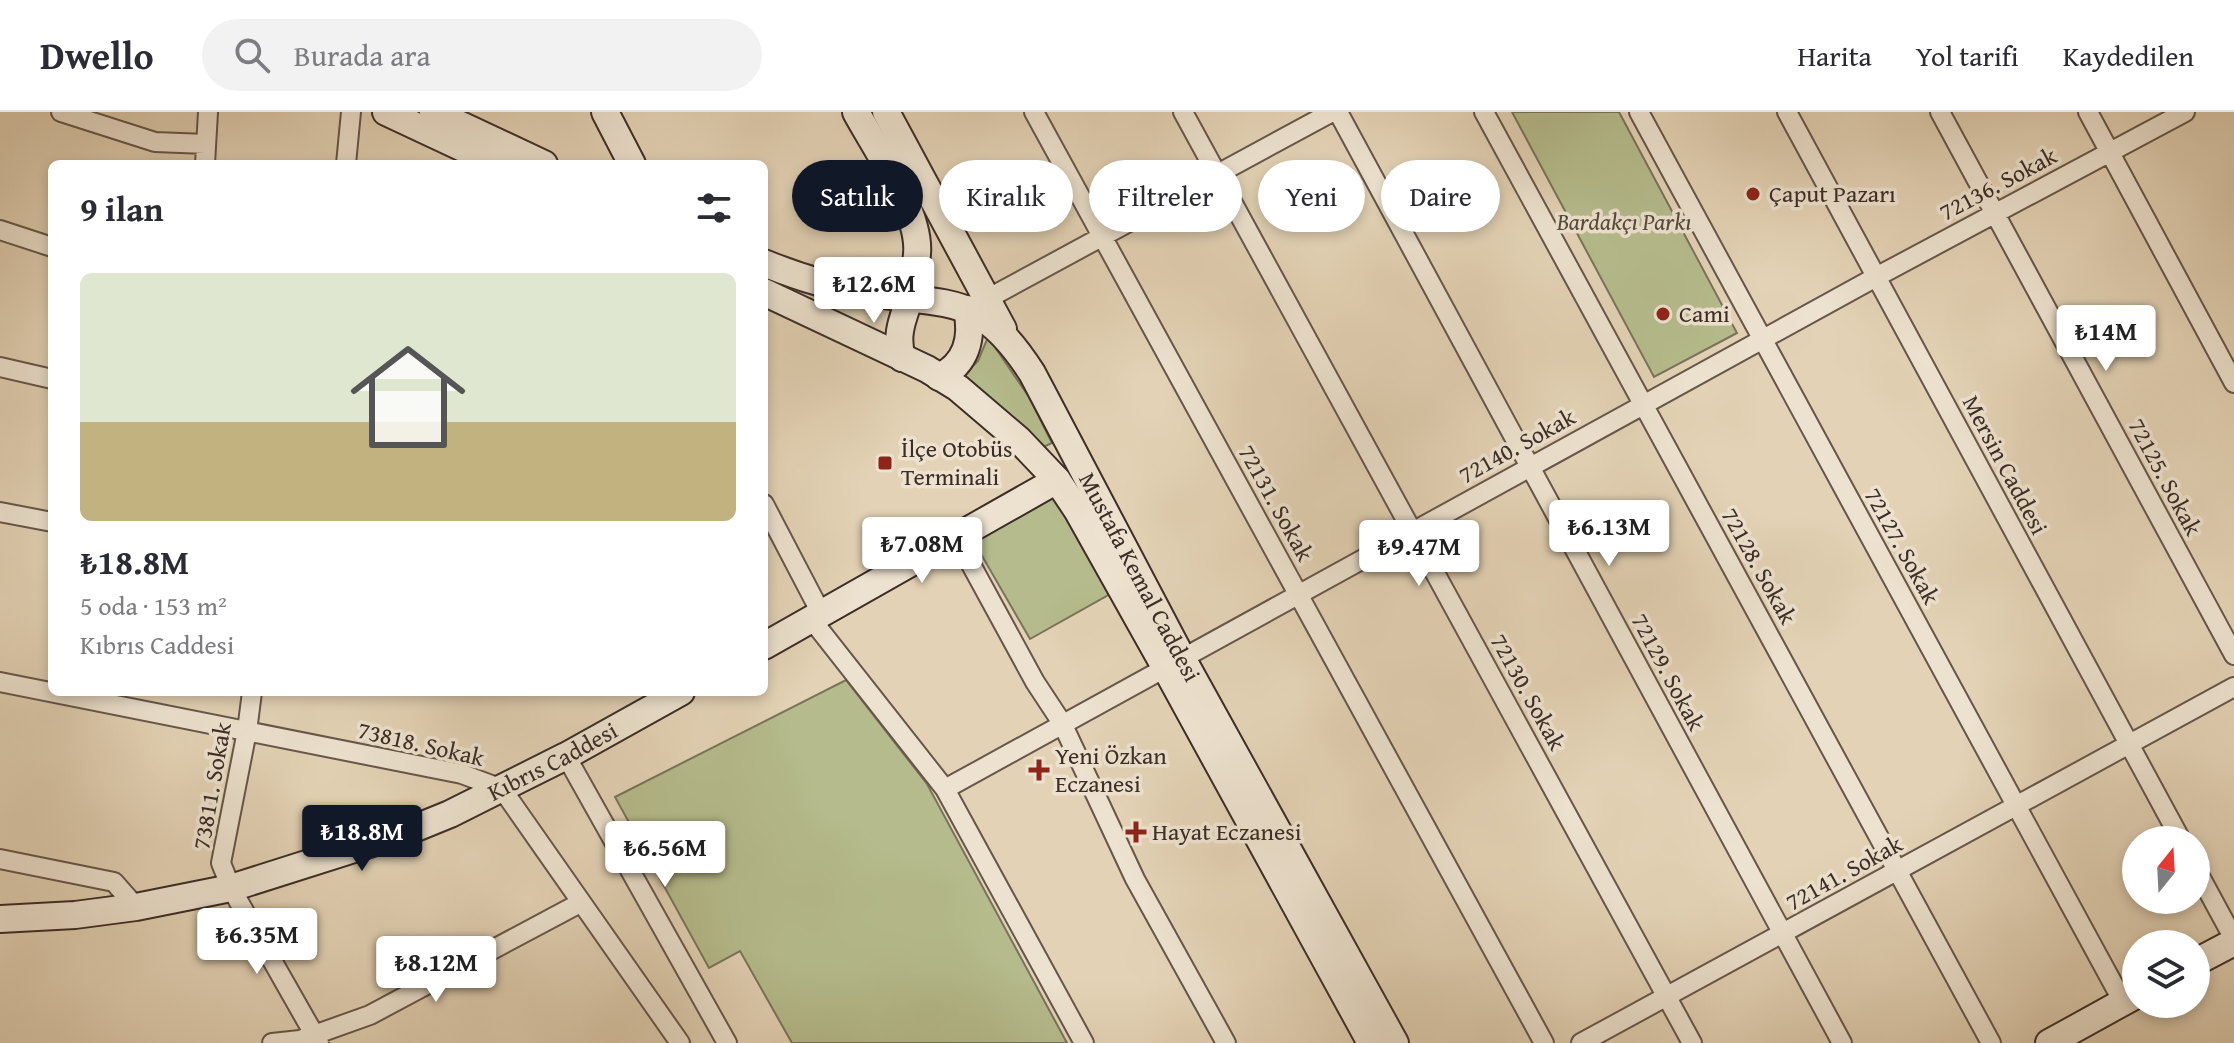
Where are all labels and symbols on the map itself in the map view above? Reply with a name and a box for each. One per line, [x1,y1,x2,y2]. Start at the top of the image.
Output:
street label: 72136. Sokak [1933,138,2063,229]
place label: Çaput Pazarı [1769,176,1896,211]
marker: Çaput Pazarı [1744,185,1762,203]
park label: Bardakçı Parkı [1556,204,1691,239]
pin: ₺12.6M [809,257,939,325]
place label: Cami [1679,296,1730,331]
marker: Cami [1654,305,1672,323]
pin: ₺14M [2059,305,2153,373]
street label: Mersin Caddesi [1954,389,2057,541]
street label: 72140. Sokak [1452,399,1582,492]
street label: 72125. Sokak [2120,412,2211,542]
place label: İlçe Otobüs Terminali [901,431,1013,494]
street label: 72131. Sokak [1230,438,1323,568]
marker: İlçe Otobüs Terminali [876,454,894,472]
street label: Mustafa Kemal Caddesi [1070,466,1210,688]
street label: 72127. Sokak [1856,481,1949,611]
pin: ₺6.13M [1544,500,1674,568]
street label: 72128. Sokak [1713,501,1806,631]
pin: ₺7.08M [857,517,987,585]
pin: ₺9.47M [1354,520,1484,588]
street label: 72129. Sokak [1623,607,1714,737]
street label: 72130. Sokak [1482,627,1575,757]
street label: 73818. Sokak [355,712,488,775]
street label: Kıbrıs Caddesi [481,713,624,810]
street label: 73811. Sokak [183,719,240,852]
place label: Yeni Özkan Eczanesi [1055,738,1167,801]
marker: Yeni Özkan Eczanesi [1030,761,1048,779]
pin: ₺18.8M [297,805,427,873]
place label: Hayat Eczanesi [1152,814,1302,849]
pin: ₺6.56M [600,821,730,889]
marker: Hayat Eczanesi [1127,823,1145,841]
street label: 72141. Sokak [1779,826,1909,919]
north arrow [2122,826,2210,914]
pin: ₺6.35M [192,908,322,976]
pin: ₺8.12M [371,936,501,1004]

